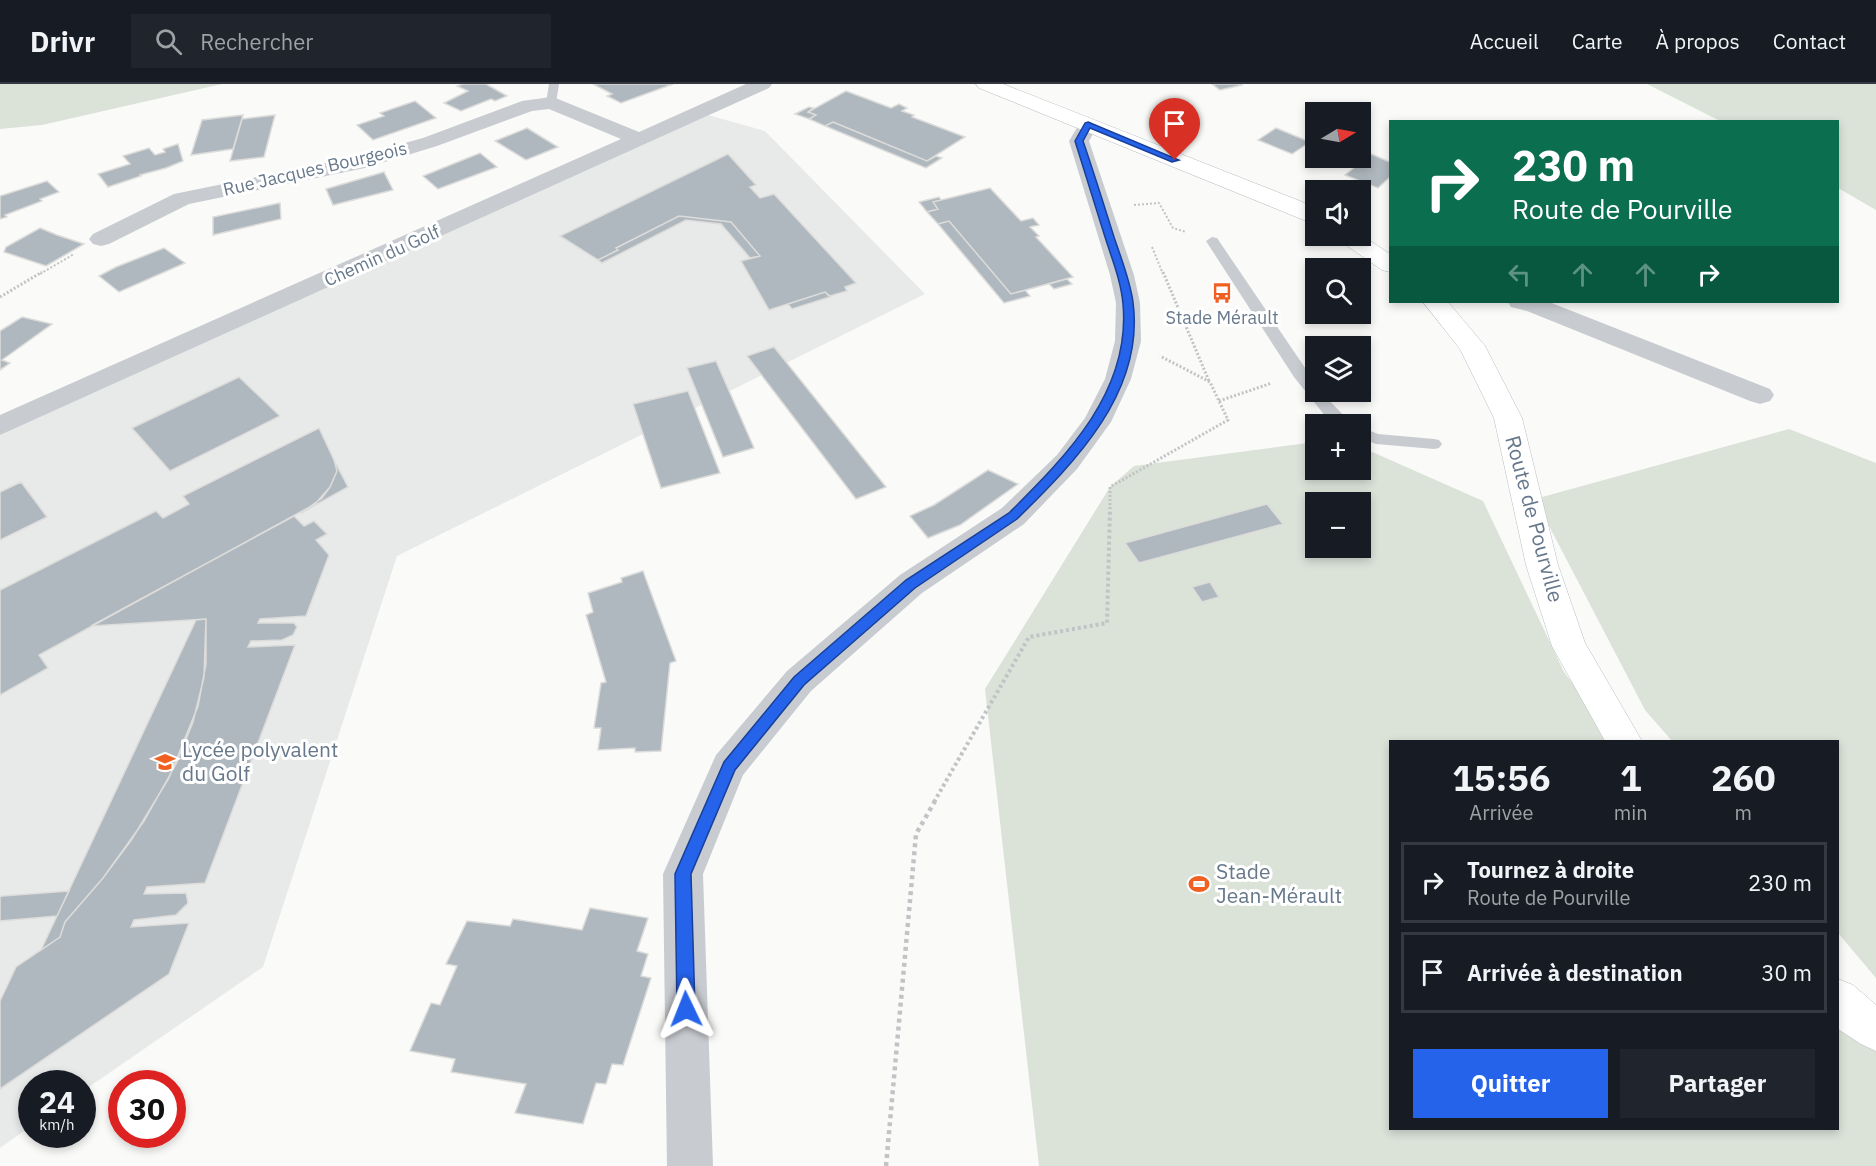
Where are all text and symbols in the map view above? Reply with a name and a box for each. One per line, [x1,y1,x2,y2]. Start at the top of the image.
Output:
search box [131,14,551,68]
text: Drivr [30,23,95,60]
icon: search [152,25,185,58]
text: Rechercher [200,27,313,56]
text: Accueil [1470,27,1539,55]
text: Carte [1572,27,1623,55]
text: À propos [1656,27,1740,55]
text: Contact [1773,27,1846,55]
pin [1149,98,1200,160]
north arrow [1305,102,1371,168]
map controls [1305,102,1371,558]
icon: arrive [1158,107,1191,140]
street label: Rue Jacques Bourgeois [221,136,409,201]
text: 230 m [1512,138,1635,193]
icon: right [1413,144,1491,222]
button: sound [1305,180,1371,246]
text: Route de Pourville [1512,191,1733,226]
street label: Chemin du Golf [320,220,443,291]
button: search [1305,258,1371,324]
icon: left [1503,258,1536,291]
icon: ahead [1566,258,1599,291]
icon: ahead [1629,258,1662,291]
icon: right [1692,258,1725,291]
bus stop icon: Stade Mérault [1210,281,1234,305]
place label: Stade Mérault [1166,306,1278,329]
button: layers [1305,336,1371,402]
button: + [1305,414,1371,480]
street label: Route de Pourville [1499,432,1571,605]
button: − [1305,492,1371,558]
place label: Lycée polyvalent du Golf [182,735,338,787]
school or university icon: Lycée polyvalent du Golf [153,750,177,774]
text: 15:56 [1452,754,1551,801]
text: 1 [1620,754,1642,801]
text: 260 [1711,754,1776,801]
text: Arrivée [1469,799,1533,826]
text: min [1614,799,1648,826]
text: m [1735,799,1752,826]
text: Tournez à droite [1467,855,1634,884]
place label: Stade Jean-Mérault [1216,857,1342,909]
icon: right [1416,866,1449,899]
text: 230 m [1748,868,1812,897]
sports icon: Stade Jean-Mérault [1187,872,1211,896]
text: Route de Pourville [1467,884,1630,911]
icon: arrive [1416,956,1449,989]
text: Arrivée à destination [1467,958,1683,987]
text: 30 m [1761,958,1812,987]
position arrow [654,977,718,1041]
button: Quitter [1413,1049,1608,1118]
button: Partager [1620,1049,1815,1118]
speed limit sign: 30 [108,1070,186,1148]
text: 24 [39,1082,75,1121]
text: km/h [39,1115,75,1134]

